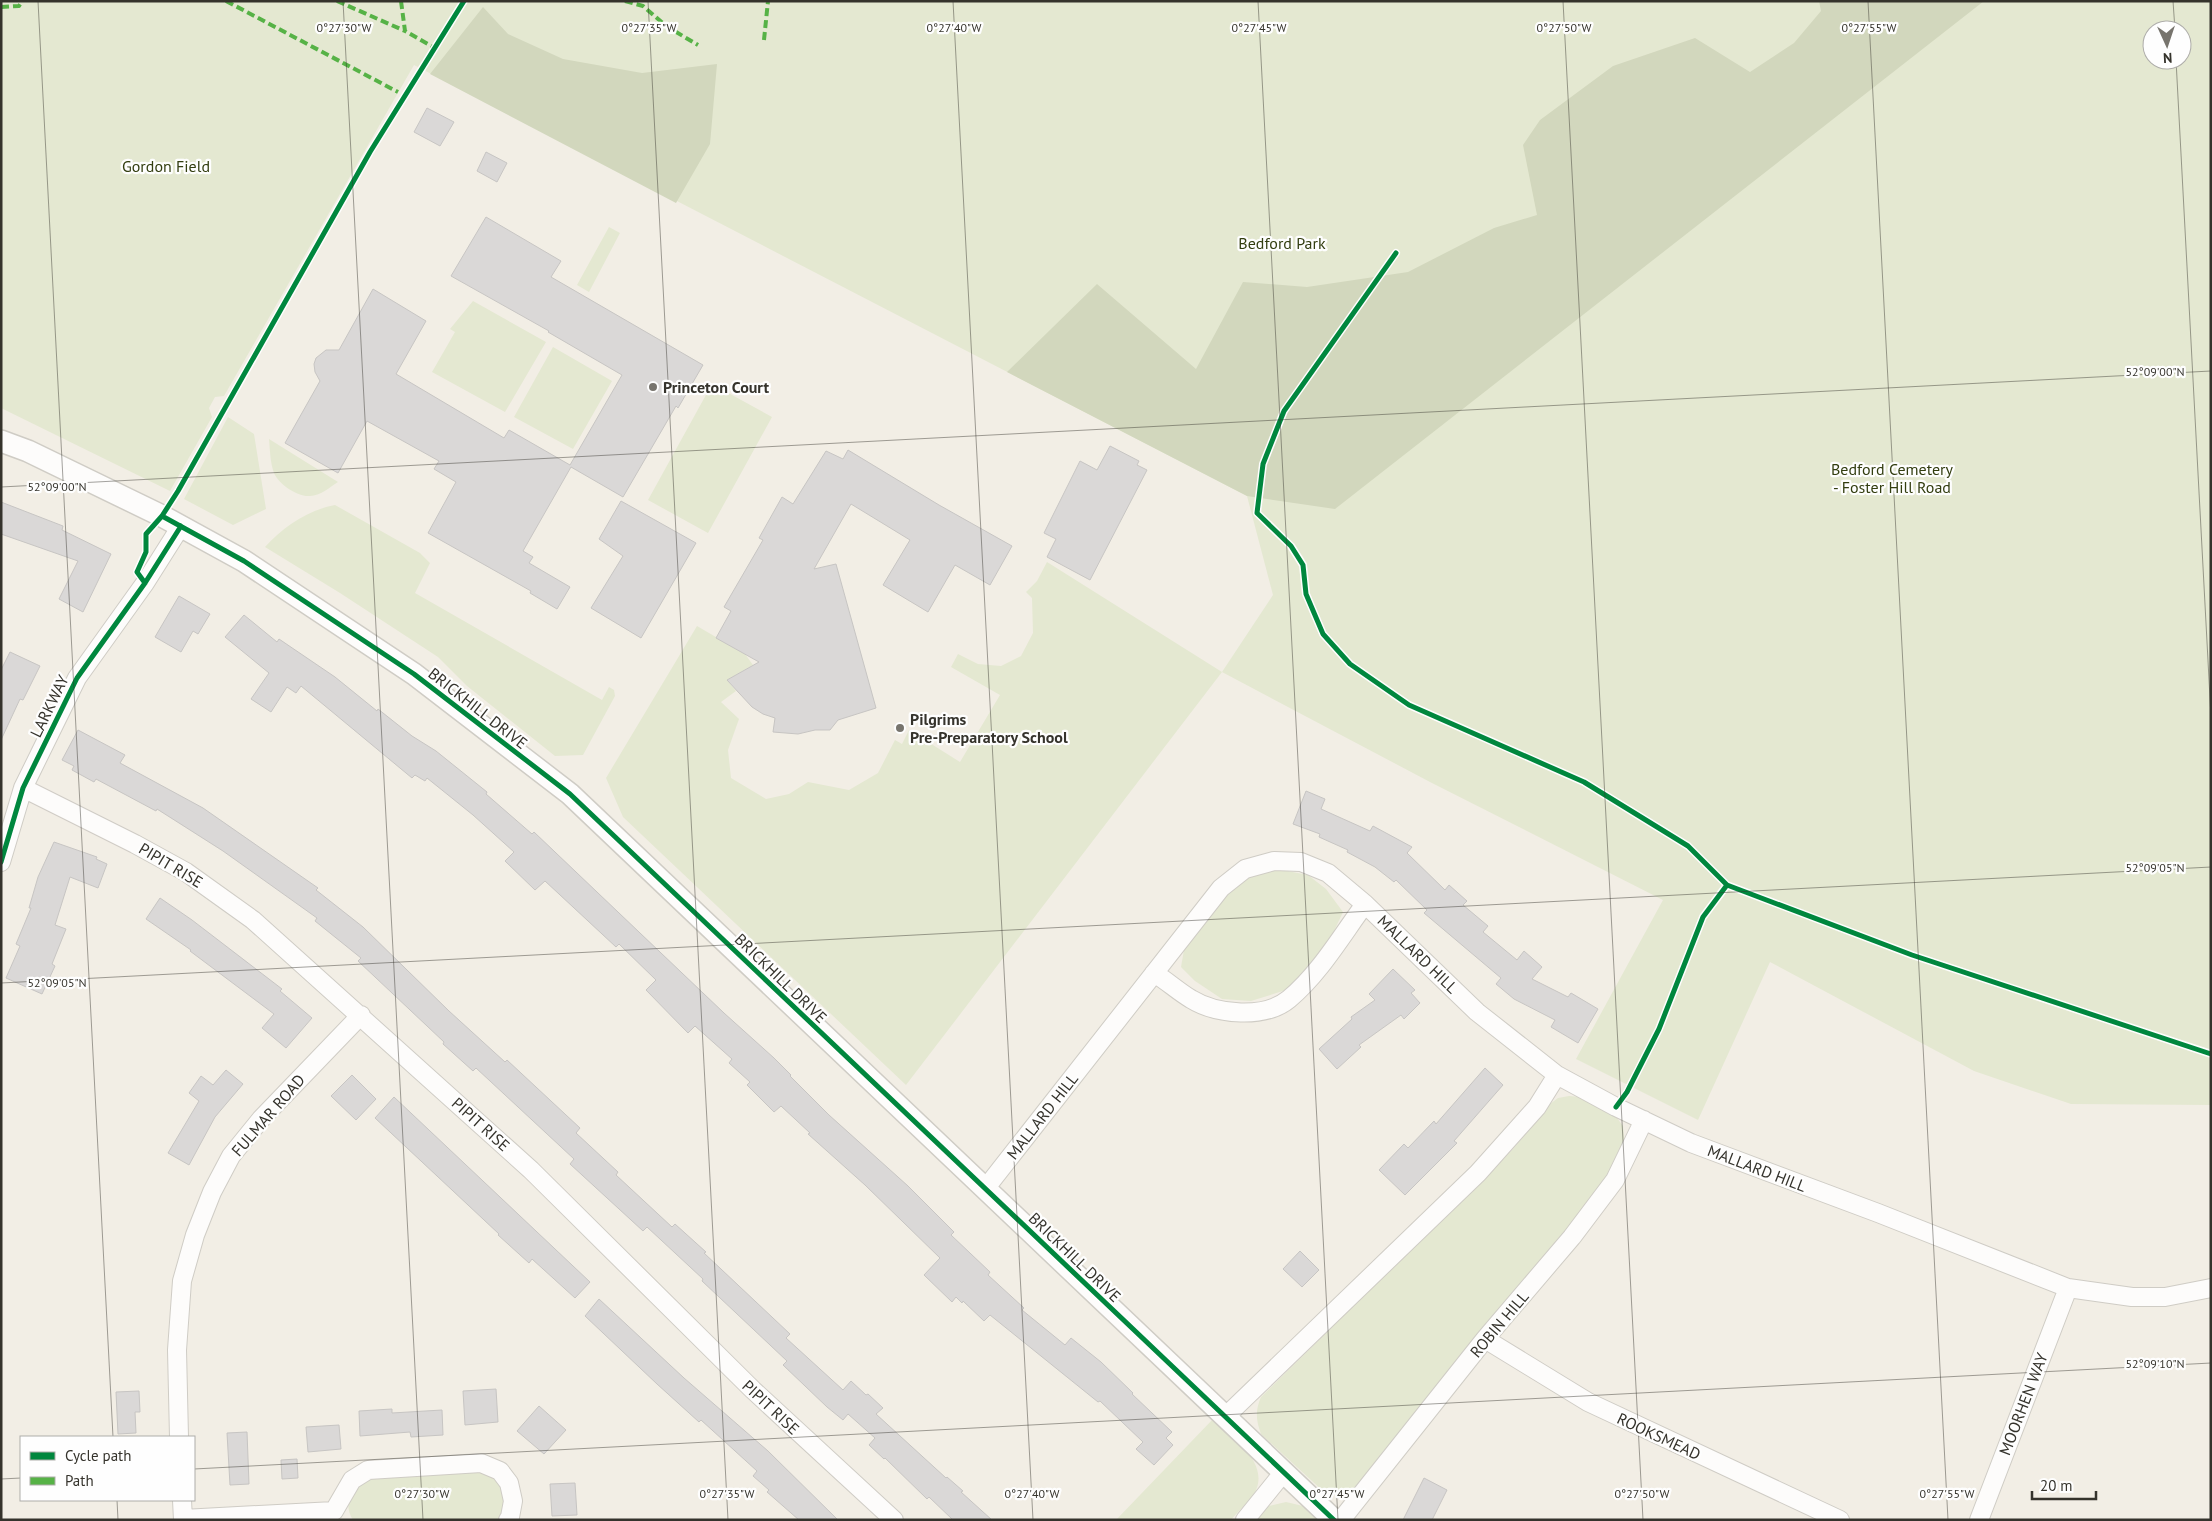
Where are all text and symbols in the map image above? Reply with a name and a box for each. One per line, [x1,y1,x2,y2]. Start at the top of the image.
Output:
text: 0°27'30"W [317,20,371,35]
text: 0°27'35"W [622,20,676,35]
text: 0°27'40"W [927,20,981,35]
text: 0°27'45"W [1232,20,1286,35]
text: 0°27'50"W [1537,20,1591,35]
text: 0°27'55"W [1842,20,1896,35]
north arrow [2142,20,2192,70]
text: N [2163,49,2173,67]
park label: Gordon Field [122,156,210,176]
park label: Bedford Park [1238,233,1326,253]
text: 52°09'00"N [2125,364,2185,379]
place label: Princeton Court [663,377,769,397]
marker: Princeton Court [647,381,659,393]
park label: Bedford Cemetery - Foster Hill Road [1831,459,1954,497]
text: 52°09'00"N [27,479,87,494]
street label: BRICKHILL DRIVE [424,663,532,753]
street label: LARKWAY [25,671,73,741]
place label: Pilgrims Pre-Preparatory School [910,709,1068,747]
marker: Pilgrims Pre-Preparatory School [894,722,906,734]
street label: PIPIT RISE [135,838,207,892]
text: 52°09'05"N [2125,860,2185,875]
street label: MALLARD HILL [1374,911,1462,997]
street label: BRICKHILL DRIVE [731,929,831,1027]
text: 52°09'05"N [27,975,87,990]
street label: MALLARD HILL [1002,1069,1082,1163]
street label: FULMAR ROAD [227,1070,309,1160]
street label: PIPIT RISE [448,1093,514,1155]
street label: MALLARD HILL [1705,1140,1809,1196]
street label: BRICKHILL DRIVE [1025,1208,1125,1306]
street label: ROBIN HILL [1465,1287,1533,1361]
street label: MOORHEN WAY [1994,1350,2052,1458]
text: 52°09'10"N [2125,1356,2185,1371]
street label: PIPIT RISE [738,1375,804,1439]
street label: ROOKSMEAD [1614,1408,1704,1464]
legend [20,1436,195,1501]
text: Cycle path [65,1446,131,1465]
scale bar [2032,1468,2096,1500]
text: Path [65,1471,94,1490]
text: 20 m [2040,1476,2073,1495]
text: 0°27'30"W [395,1486,449,1501]
text: 0°27'35"W [700,1486,754,1501]
text: 0°27'40"W [1005,1486,1059,1501]
text: 0°27'45"W [1310,1486,1364,1501]
text: 0°27'50"W [1615,1486,1669,1501]
text: 0°27'55"W [1920,1486,1974,1501]

